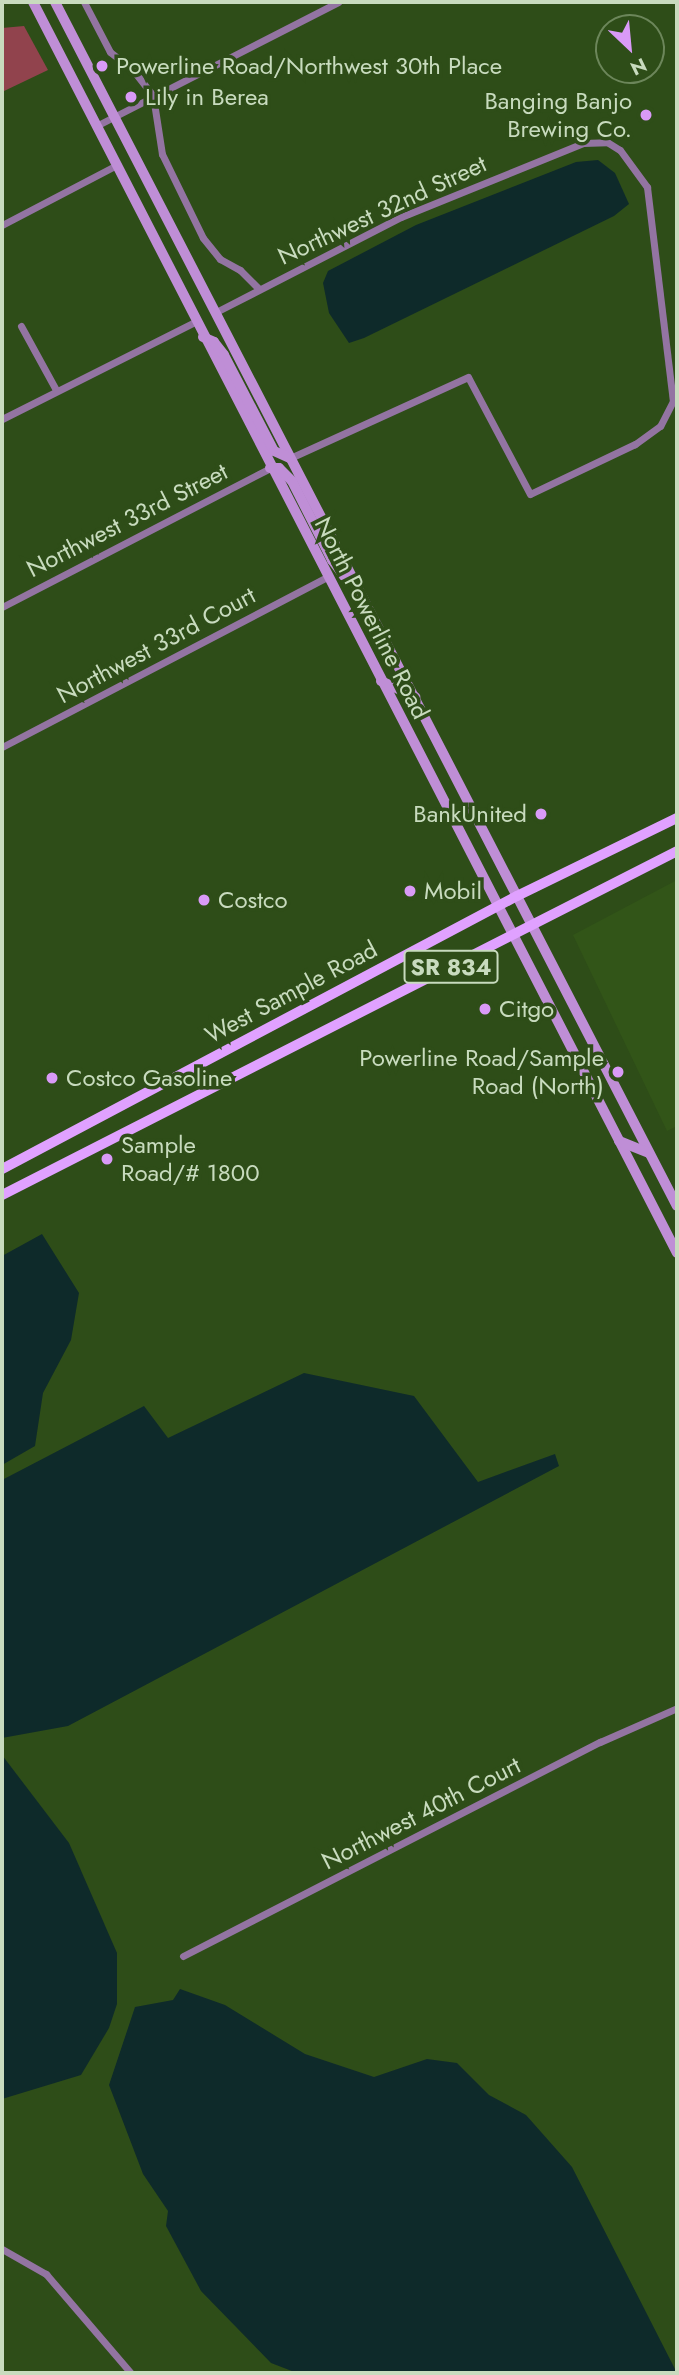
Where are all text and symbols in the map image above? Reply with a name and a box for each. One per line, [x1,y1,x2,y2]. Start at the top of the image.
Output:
north arrow [595,14,665,84]
text: N [626,51,651,82]
place label: Powerline Road/Northwest 30th Place [116,52,502,80]
marker: Powerline Road/Northwest 30th Place [94,58,110,74]
place label: Lily in Berea [145,83,269,111]
place label: Banging Banjo Brewing Co. [484,87,632,143]
marker: Lily in Berea [123,89,139,105]
marker: Banging Banjo Brewing Co. [638,107,654,123]
street label: Northwest 32nd Street [273,149,491,271]
street label: Northwest 33rd Street [22,457,232,583]
street label: North Powerline Road [309,512,435,724]
street label: Northwest 33rd Court [52,581,260,709]
place label: BankUnited [413,800,527,828]
marker: BankUnited [533,806,549,822]
place label: Mobil [424,877,482,905]
marker: Mobil [402,883,418,899]
place label: Costco [218,886,288,914]
marker: Costco [196,892,212,908]
street label: West Sample Road [200,935,382,1049]
road number: SR 834 [402,948,500,986]
place label: Citgo [499,995,554,1023]
marker: Citgo [477,1001,493,1017]
place label: Powerline Road/Sample Road (North) [359,1044,604,1100]
place label: Costco Gasoline [66,1064,232,1092]
marker: Powerline Road/Sample Road (North) [610,1064,626,1080]
marker: Costco Gasoline [44,1070,60,1086]
place label: Sample Road/# 1800 [121,1131,260,1187]
marker: Sample Road/# 1800 [99,1151,115,1167]
street label: Northwest 40th Court [317,1750,525,1876]

